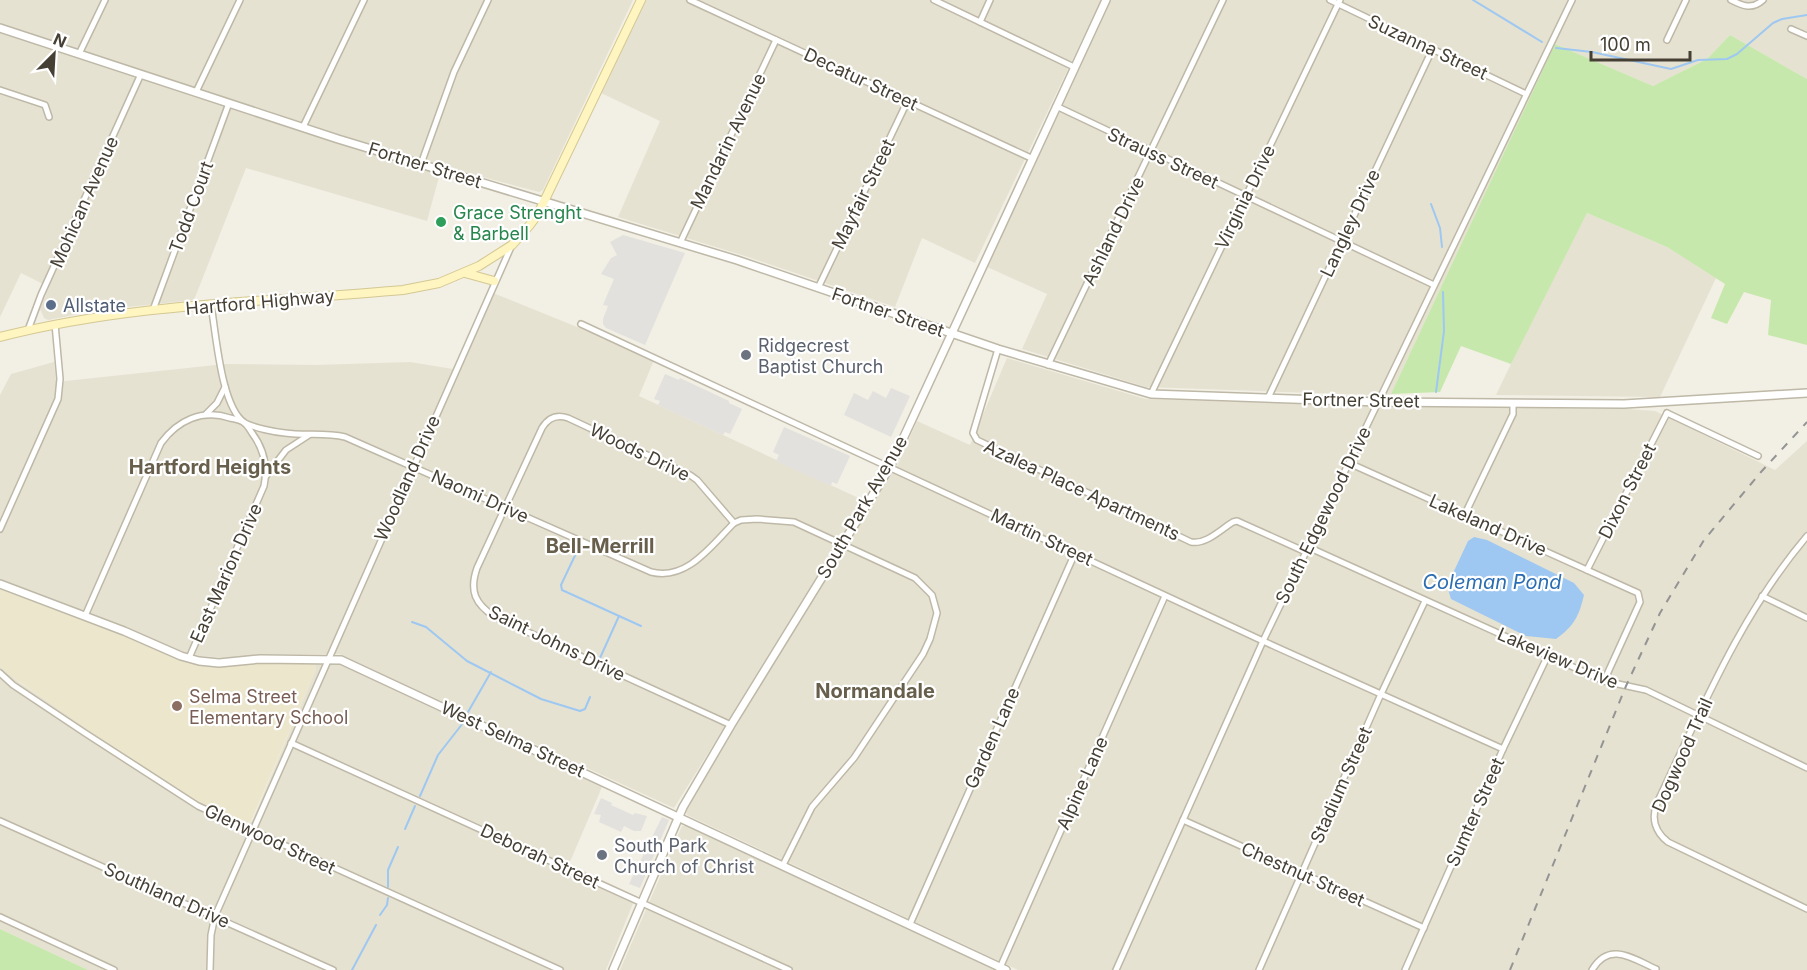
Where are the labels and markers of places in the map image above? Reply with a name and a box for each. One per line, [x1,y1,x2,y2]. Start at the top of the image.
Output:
place label: Grace Strenght & Barbell [453,202,582,244]
marker: Grace Strenght & Barbell [434,215,448,229]
place label: Allstate [63,295,126,316]
marker: Allstate [44,298,58,312]
place label: Ridgecrest Baptist Church [758,335,883,377]
marker: Ridgecrest Baptist Church [739,348,753,362]
place label: Selma Street Elementary School [189,686,348,728]
marker: Selma Street Elementary School [170,699,184,713]
place label: South Park Church of Christ [614,835,754,877]
marker: South Park Church of Christ [595,848,609,862]

